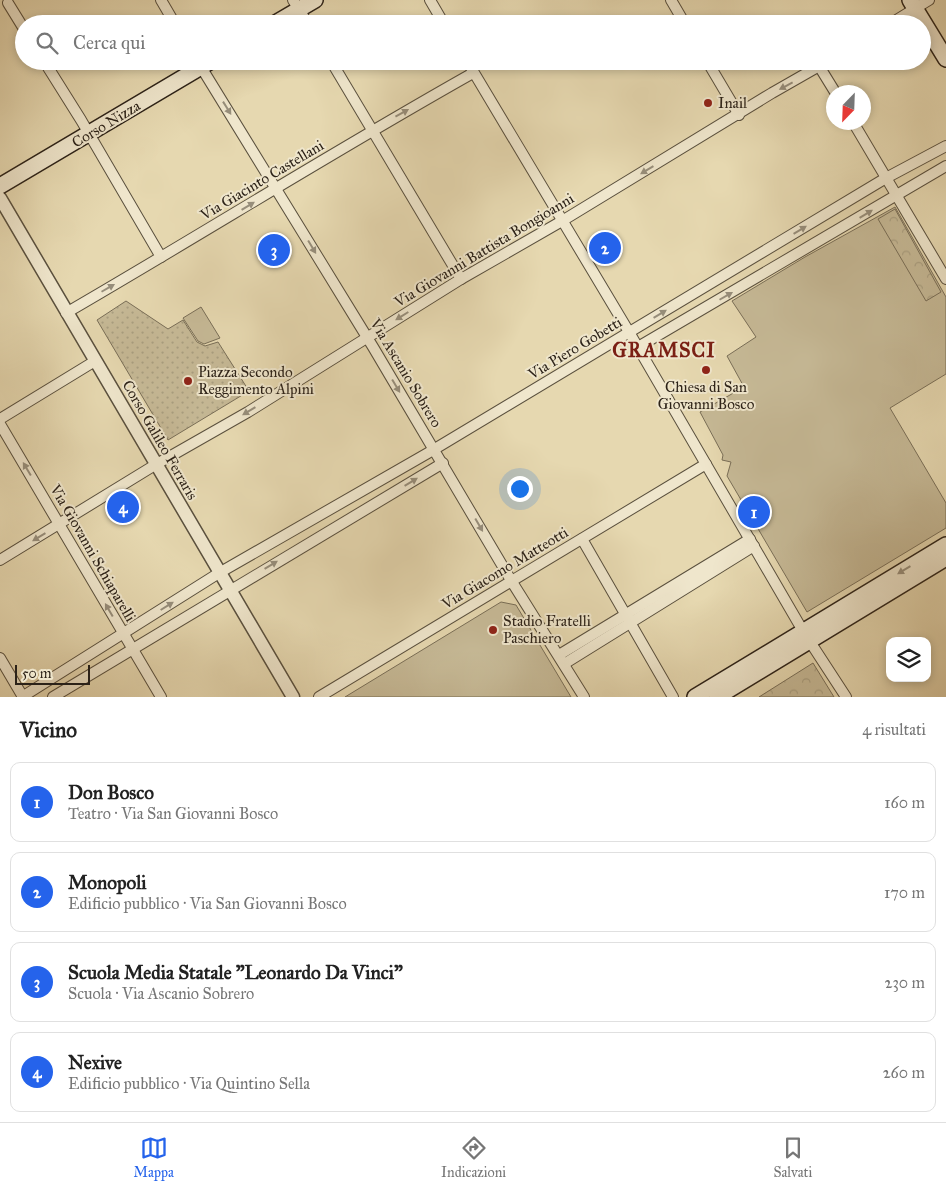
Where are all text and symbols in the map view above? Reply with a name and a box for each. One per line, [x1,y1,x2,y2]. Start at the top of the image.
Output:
search box [15,15,931,70]
icon: search [33,29,61,57]
text: Cerca qui [73,31,145,54]
one-way arrow [778,82,793,90]
north arrow [826,85,871,130]
place label: Inail [718,94,748,112]
street label: Corso Nizza [68,96,144,152]
marker: Inail [702,97,714,109]
one-way arrow [222,102,231,115]
one-way arrow [396,108,409,117]
street label: Via Giacinto Castellani [196,136,327,224]
one-way arrow [640,166,653,175]
street label: Via Giovanni Battista Bongioanni [390,189,577,311]
one-way arrow [242,201,255,210]
one-way arrow [859,210,872,219]
one-way arrow [793,226,806,235]
pin: 2 [589,229,621,267]
pin: 3 [258,231,290,269]
one-way arrow [307,240,316,253]
one-way arrow [102,284,115,293]
one-way arrow [719,292,732,301]
one-way arrow [654,309,667,318]
one-way arrow [395,312,409,321]
street label: Via Piero Gobetti [524,313,625,384]
street label: Via Ascanio Sobrero [366,314,446,431]
district label: GRAMSCI [612,338,716,362]
place label: Piazza Secondo Reggimento Alpini [198,363,314,398]
marker: Chiesa di San Giovanni Bosco [700,364,712,376]
marker: Piazza Secondo Reggimento Alpini [182,375,194,387]
street label: Corso Galileo Ferraris [118,377,202,503]
place label: Chiesa di San Giovanni Bosco [658,378,755,413]
one-way arrow [392,379,401,392]
one-way arrow [243,407,256,416]
one-way arrow [23,463,32,476]
your location [507,476,533,502]
one-way arrow [404,478,417,487]
street label: Via Giovanni Schiaparelli [46,480,140,625]
pin: 4 [107,488,139,526]
pin: 1 [738,493,770,531]
one-way arrow [475,519,484,532]
street label: Via Giacomo Matteotti [438,523,571,613]
one-way arrow [33,532,46,541]
one-way arrow [265,561,278,570]
one-way arrow [898,565,911,574]
one-way arrow [160,601,173,611]
one-way arrow [105,603,113,617]
place label: Stadio Fratelli Paschiero [503,612,591,647]
marker: Stadio Fratelli Paschiero [487,624,499,636]
map controls [886,637,931,682]
button: layers [886,637,931,682]
scale bar [15,662,90,685]
text: 50 m [22,665,51,682]
text: Vicino [20,717,77,743]
text: 4 risultati [862,720,926,739]
text: Don Bosco [68,781,154,804]
text: 1 [34,793,40,812]
text: 160 m [884,793,925,812]
text: Teatro · Via San Giovanni Bosco [68,804,278,823]
text: Monopoli [68,871,147,894]
text: 2 [33,883,41,902]
text: 170 m [884,883,925,902]
text: Edificio pubblico · Via San Giovanni Bosco [68,894,347,913]
text: Scuola Media Statale "Leonardo Da Vinci" [68,961,403,984]
text: 3 [34,973,40,992]
text: 230 m [885,973,925,992]
text: Scuola · Via Ascanio Sobrero [68,984,254,1003]
text: Nexive [68,1051,122,1074]
text: 4 [33,1063,41,1082]
text: 260 m [883,1063,925,1082]
text: Edificio pubblico · Via Quintino Sella [68,1074,310,1093]
tab: Mappa [134,1134,174,1181]
tab: Indicazioni [441,1134,506,1181]
tab: Salvati [773,1134,812,1181]

